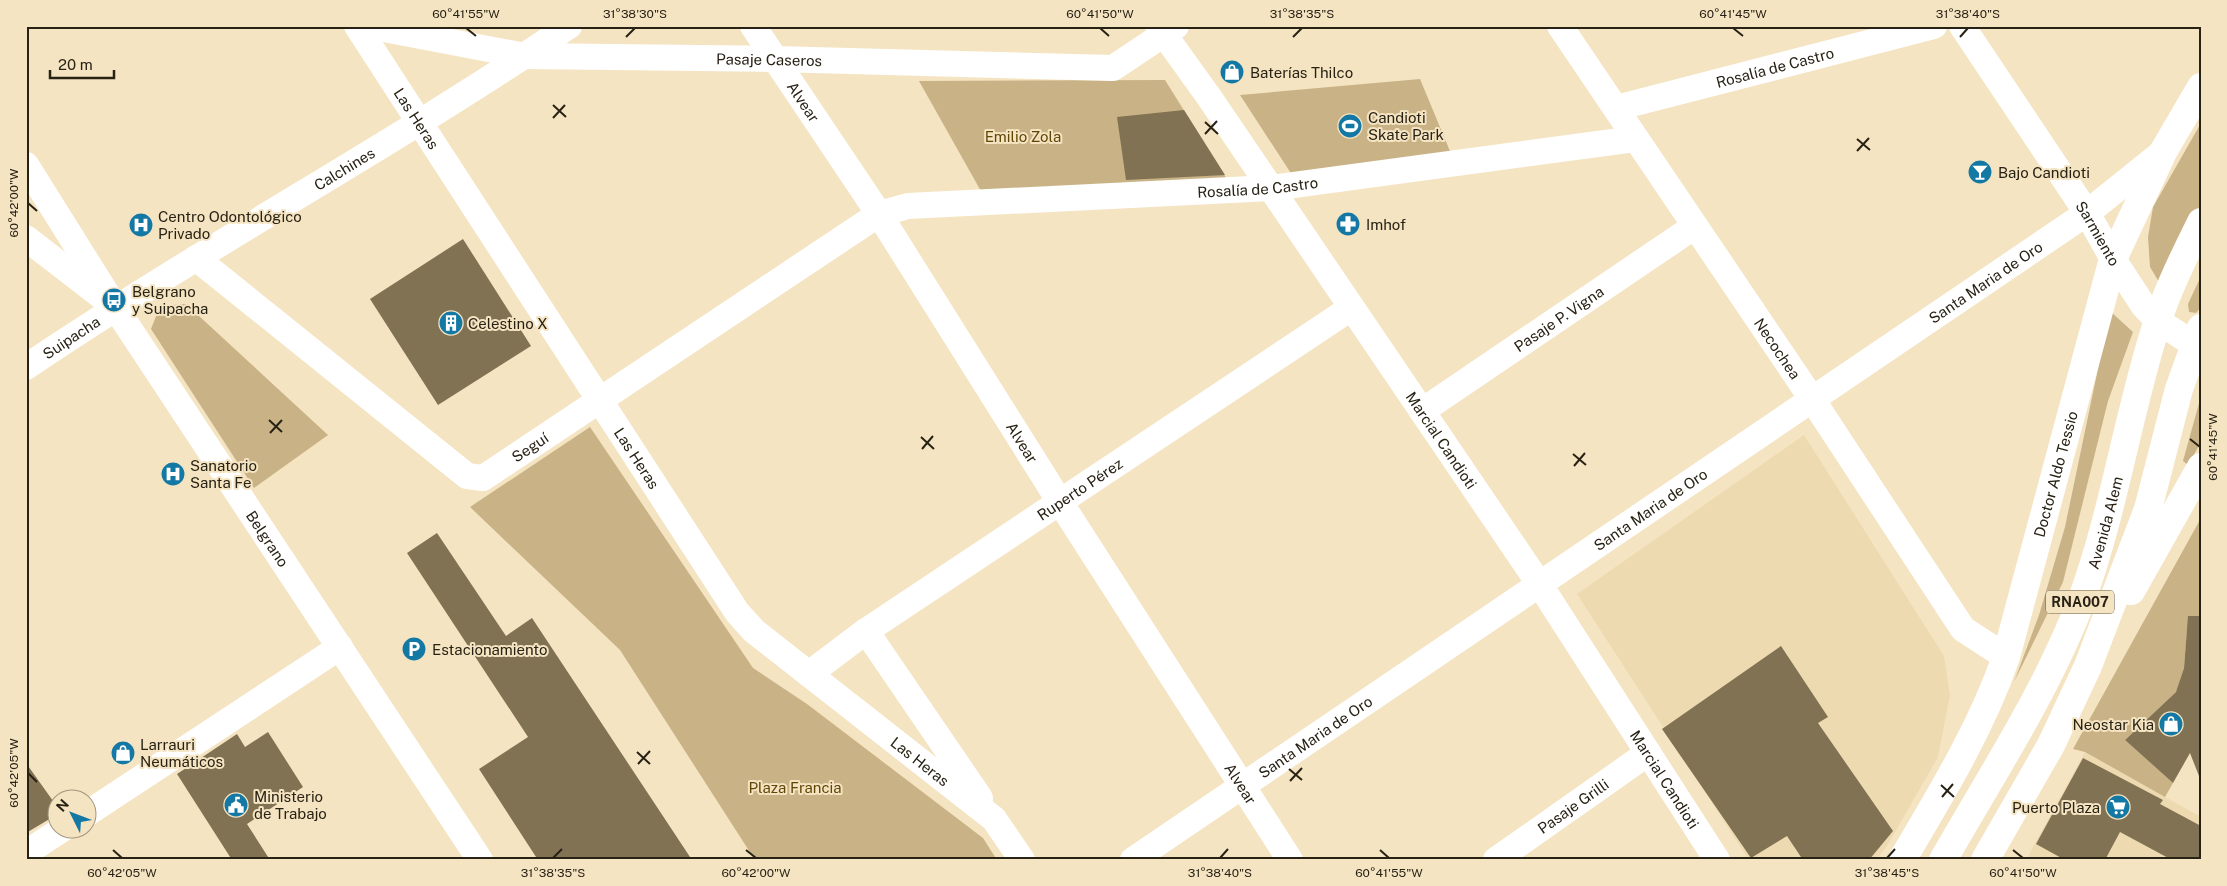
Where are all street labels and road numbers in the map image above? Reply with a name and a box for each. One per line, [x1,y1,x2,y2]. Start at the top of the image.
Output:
street label: Rosalía de Castro [1714,44,1836,90]
street label: Pasaje Caseros [716,50,822,69]
street label: Alvear [784,78,823,125]
street label: Las Heras [391,85,443,152]
street label: Calchines [311,144,378,193]
street label: Rosalía de Castro [1197,173,1319,200]
street label: Sarmiento [2073,198,2123,269]
street label: Santa Maria de Oro [1925,237,2045,326]
street label: Pasaje P. Vigna [1511,282,1606,355]
street label: Suipacha [39,312,103,362]
street label: Necochea [1751,315,1804,382]
street label: Marcial Candioti [1403,388,1481,492]
street label: Doctor Aldo Tessio [2030,409,2080,539]
street label: Alvear [1003,419,1042,466]
street label: Las Heras [611,424,663,492]
street label: Seguí [508,429,551,465]
street label: Ruperto Pérez [1034,454,1125,523]
street label: Santa Maria de Oro [1590,465,1710,554]
street label: Avenida Alem [2084,474,2125,571]
street label: Belgrano [243,507,292,570]
road number: RNA007 [2046,590,2114,614]
street label: Santa Maria de Oro [1255,692,1375,781]
street label: Marcial Candioti [1627,727,1703,831]
street label: Las Heras [888,733,953,789]
street label: Alvear [1222,760,1260,807]
street label: Pasaje Grilli [1534,775,1612,837]

